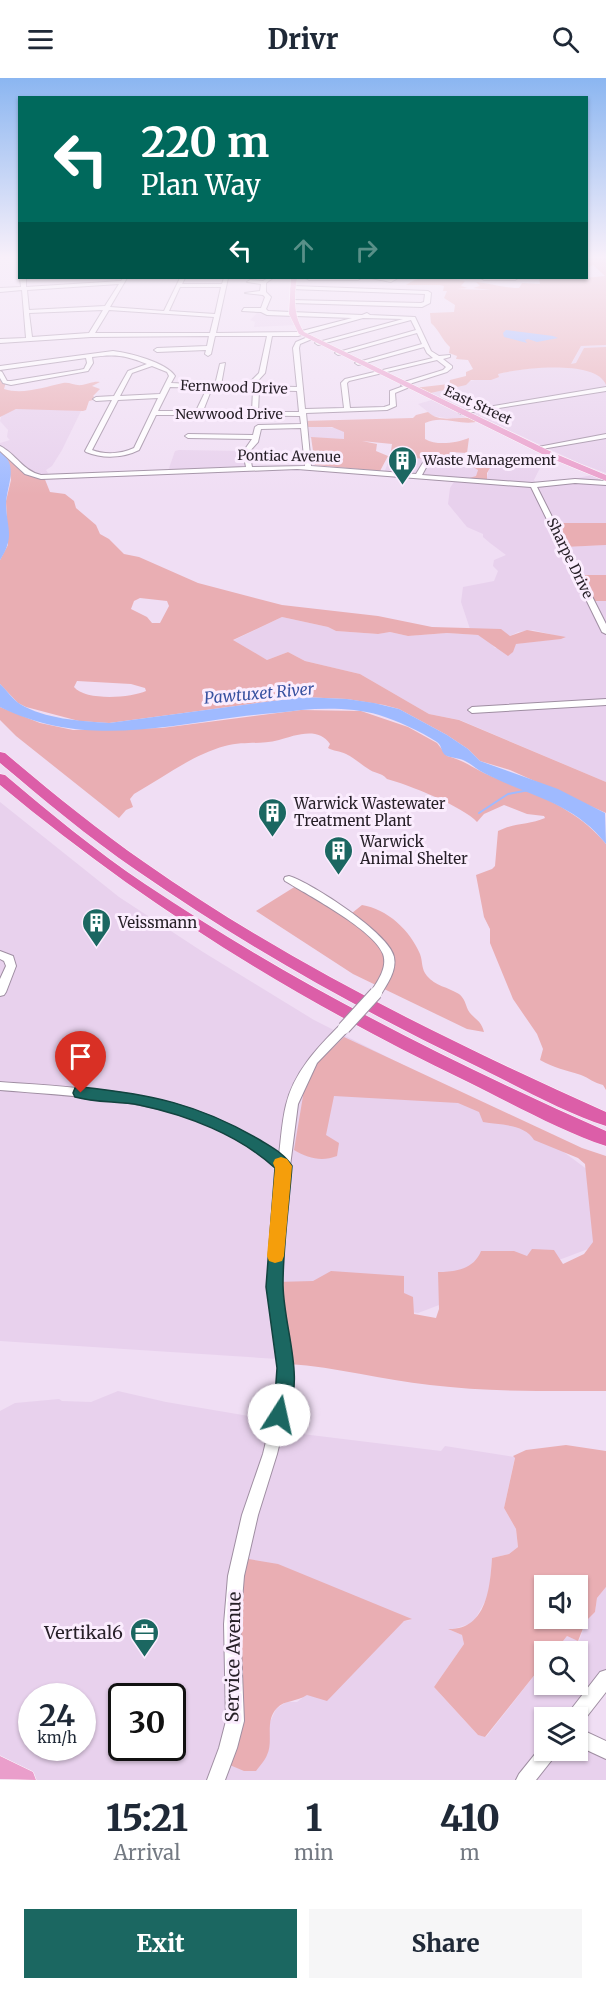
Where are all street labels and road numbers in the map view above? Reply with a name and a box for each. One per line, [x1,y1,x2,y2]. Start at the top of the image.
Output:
street label: Fernwood Drive [180,376,288,398]
street label: East Street [441,382,515,429]
street label: Newwood Drive [175,405,283,423]
street label: Pontiac Avenue [237,446,341,466]
street label: Sharpe Drive [543,515,597,601]
street label: Service Avenue [220,1591,246,1723]

